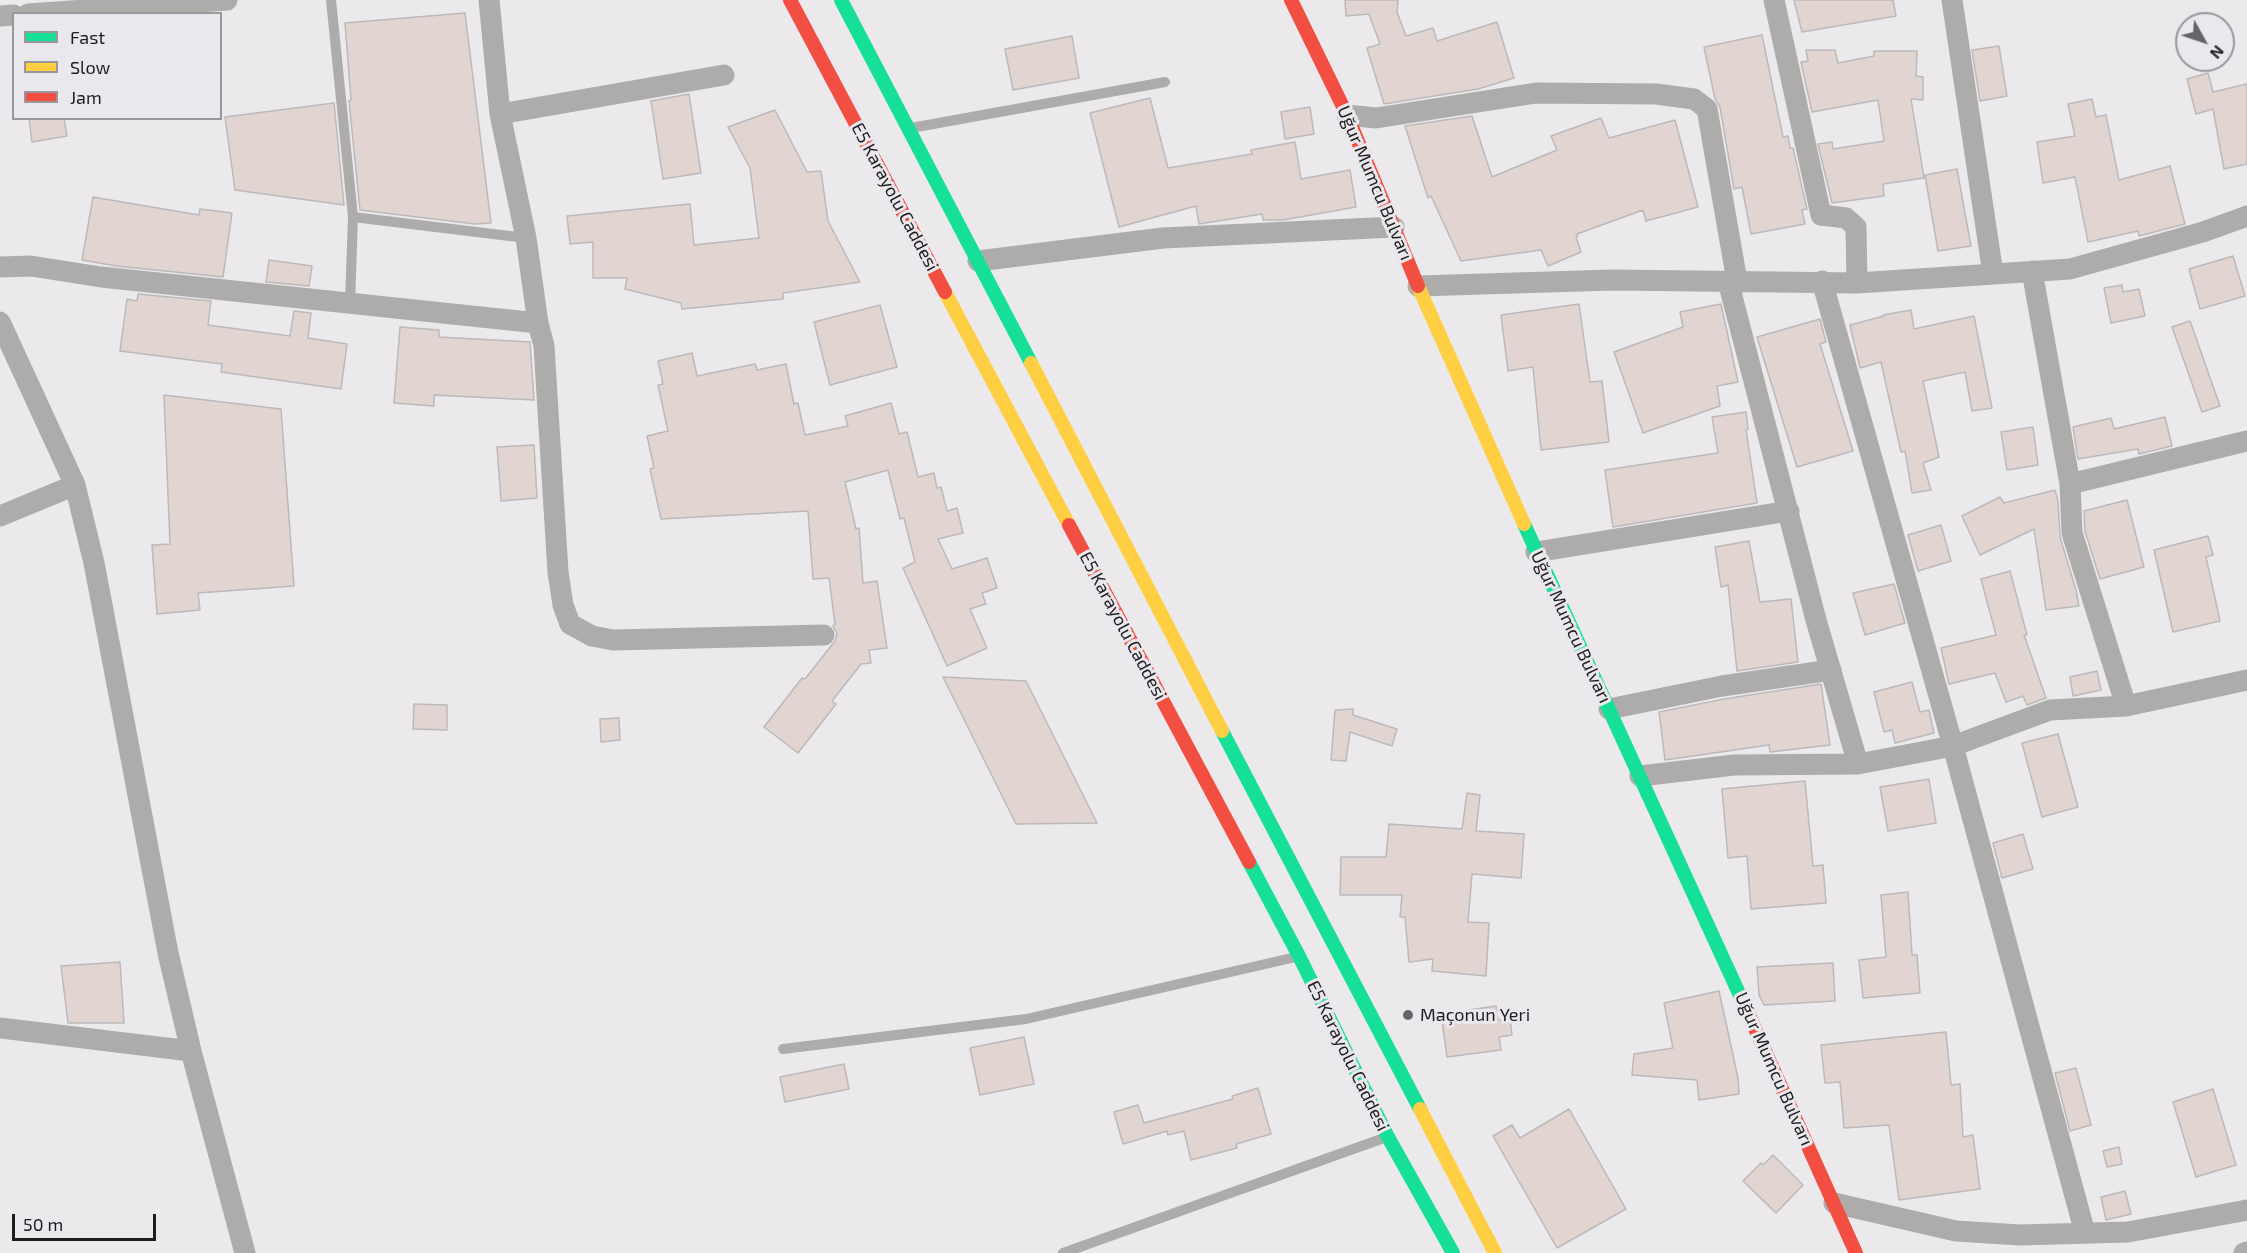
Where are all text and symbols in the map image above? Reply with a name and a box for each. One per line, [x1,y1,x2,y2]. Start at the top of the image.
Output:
legend [12,12,222,120]
north arrow [2175,12,2235,72]
text: Fast [70,26,105,48]
text: N [2207,42,2229,63]
text: Slow [70,56,110,78]
text: Jam [70,86,102,108]
street label: Uğur Mumcu Bulvarı [1333,103,1417,263]
street label: E5 Karayolu Caddesi [847,119,943,275]
street label: Uğur Mumcu Bulvarı [1526,547,1616,707]
street label: E5 Karayolu Caddesi [1075,548,1171,704]
street label: E5 Karayolu Caddesi [1302,977,1394,1135]
street label: Uğur Mumcu Bulvarı [1730,989,1818,1149]
place label: Maçonun Yeri [1420,1004,1530,1026]
marker: Maçonun Yeri [1401,1008,1415,1022]
scale bar [15,1202,159,1240]
text: 50 m [23,1213,63,1235]

